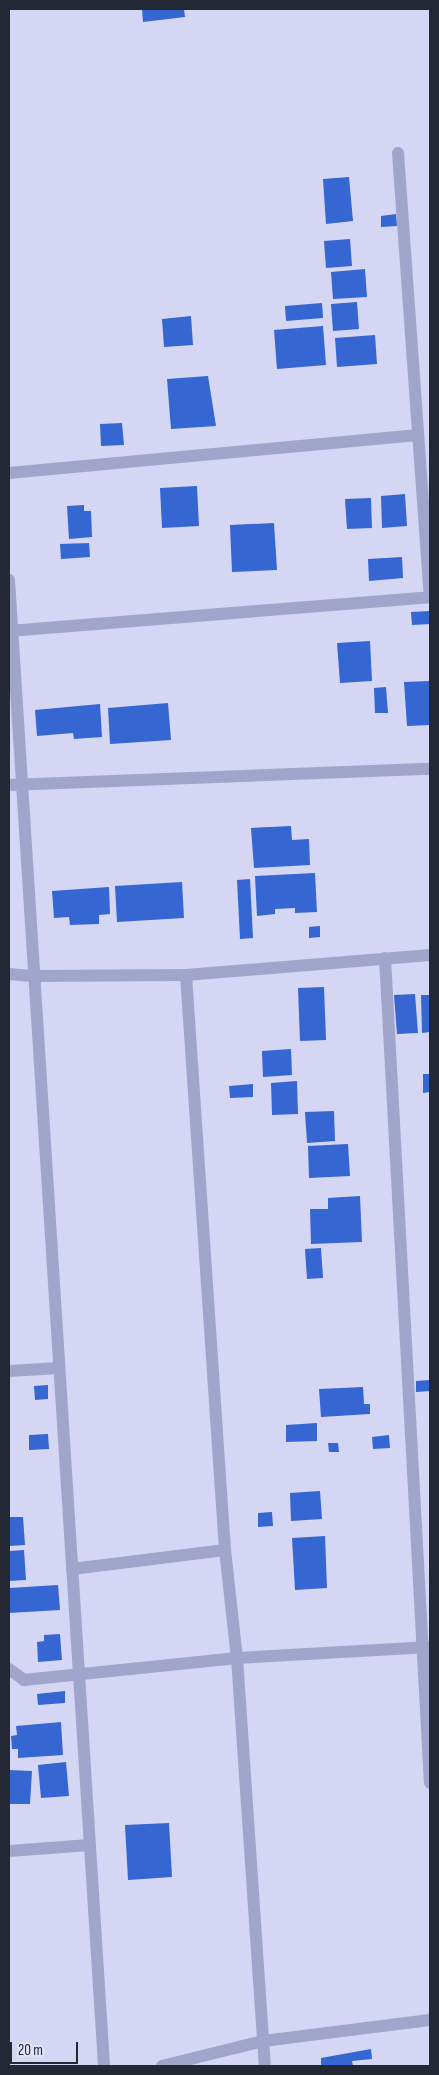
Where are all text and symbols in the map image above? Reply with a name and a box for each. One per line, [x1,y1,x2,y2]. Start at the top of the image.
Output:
scale bar [12,2032,80,2064]
text: 20 m [18,2041,43,2060]

